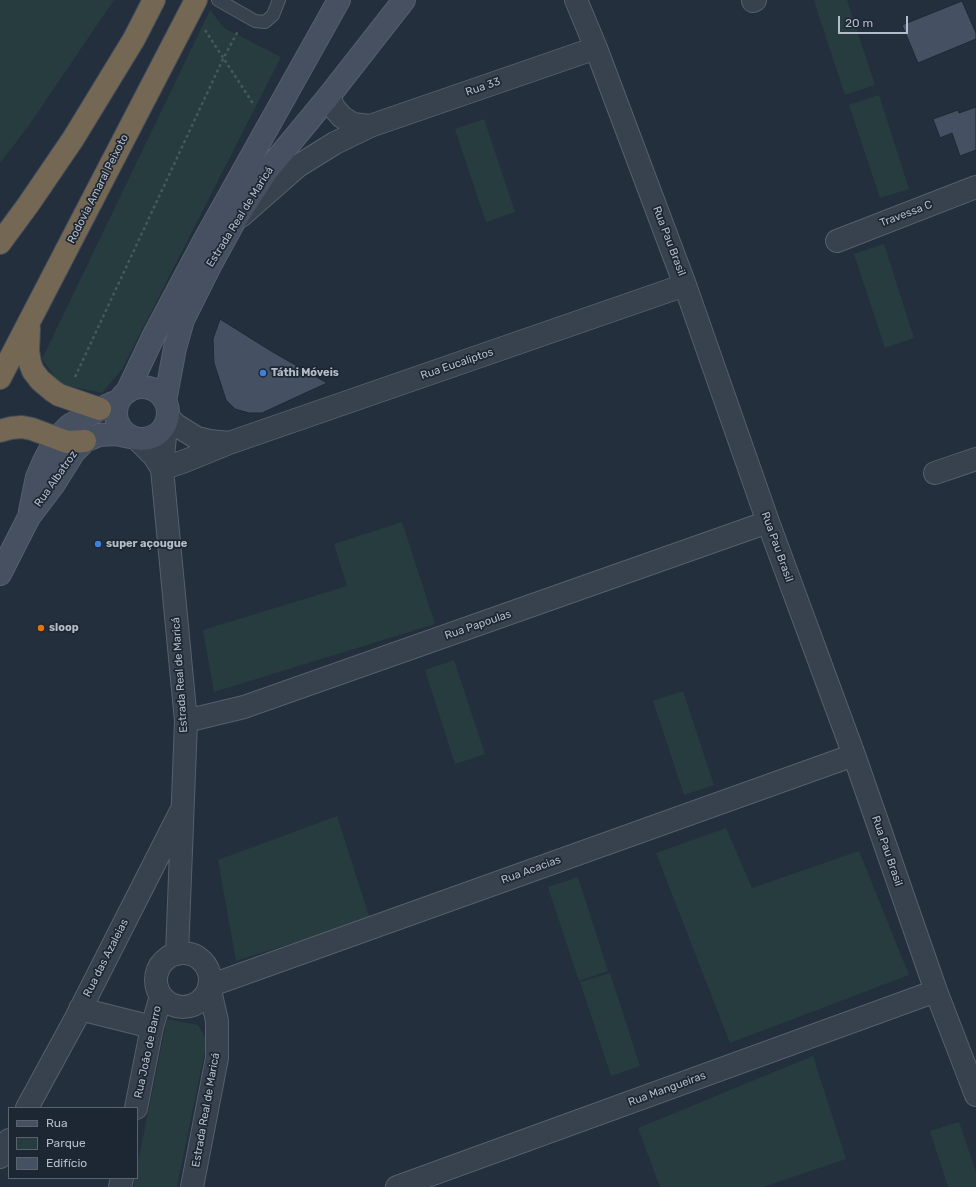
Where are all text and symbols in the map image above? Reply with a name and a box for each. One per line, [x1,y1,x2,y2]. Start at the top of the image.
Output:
scale bar [840,8,910,34]
text: 20 m [845,16,873,30]
street label: Rua 33 [464,75,502,99]
street label: Rodovia Amaral Peixoto [65,132,131,246]
street label: Estrada Real de Maricá [204,164,276,270]
street label: Travessa C [878,198,934,230]
street label: Rua Pau Brasil [650,204,688,278]
street label: Rua Eucaliptos [419,345,495,383]
place label: Táthi Móveis [271,366,339,380]
marker: Táthi Móveis [258,368,268,378]
street label: Rua Albatroz [32,448,80,510]
street label: Rua Pau Brasil [758,510,796,584]
place label: super açougue [106,537,187,551]
marker: super açougue [93,539,103,549]
street label: Rua Papoulas [443,607,513,643]
street label: Estrada Real de Maricá [169,617,191,733]
place label: sloop [49,621,79,635]
marker: sloop [36,623,46,633]
street label: Rua Pau Brasil [869,814,905,888]
street label: Rua Acacias [499,853,563,887]
street label: Rua das Azaleias [81,917,131,999]
street label: Rua João de Barro [132,1004,164,1100]
street label: Estrada Real de Maricá [189,1052,223,1168]
street label: Rua Mangueiras [626,1069,708,1109]
legend [8,1107,138,1179]
text: Rua [46,1116,68,1130]
text: Parque [46,1136,86,1150]
text: Edifício [46,1156,87,1170]

